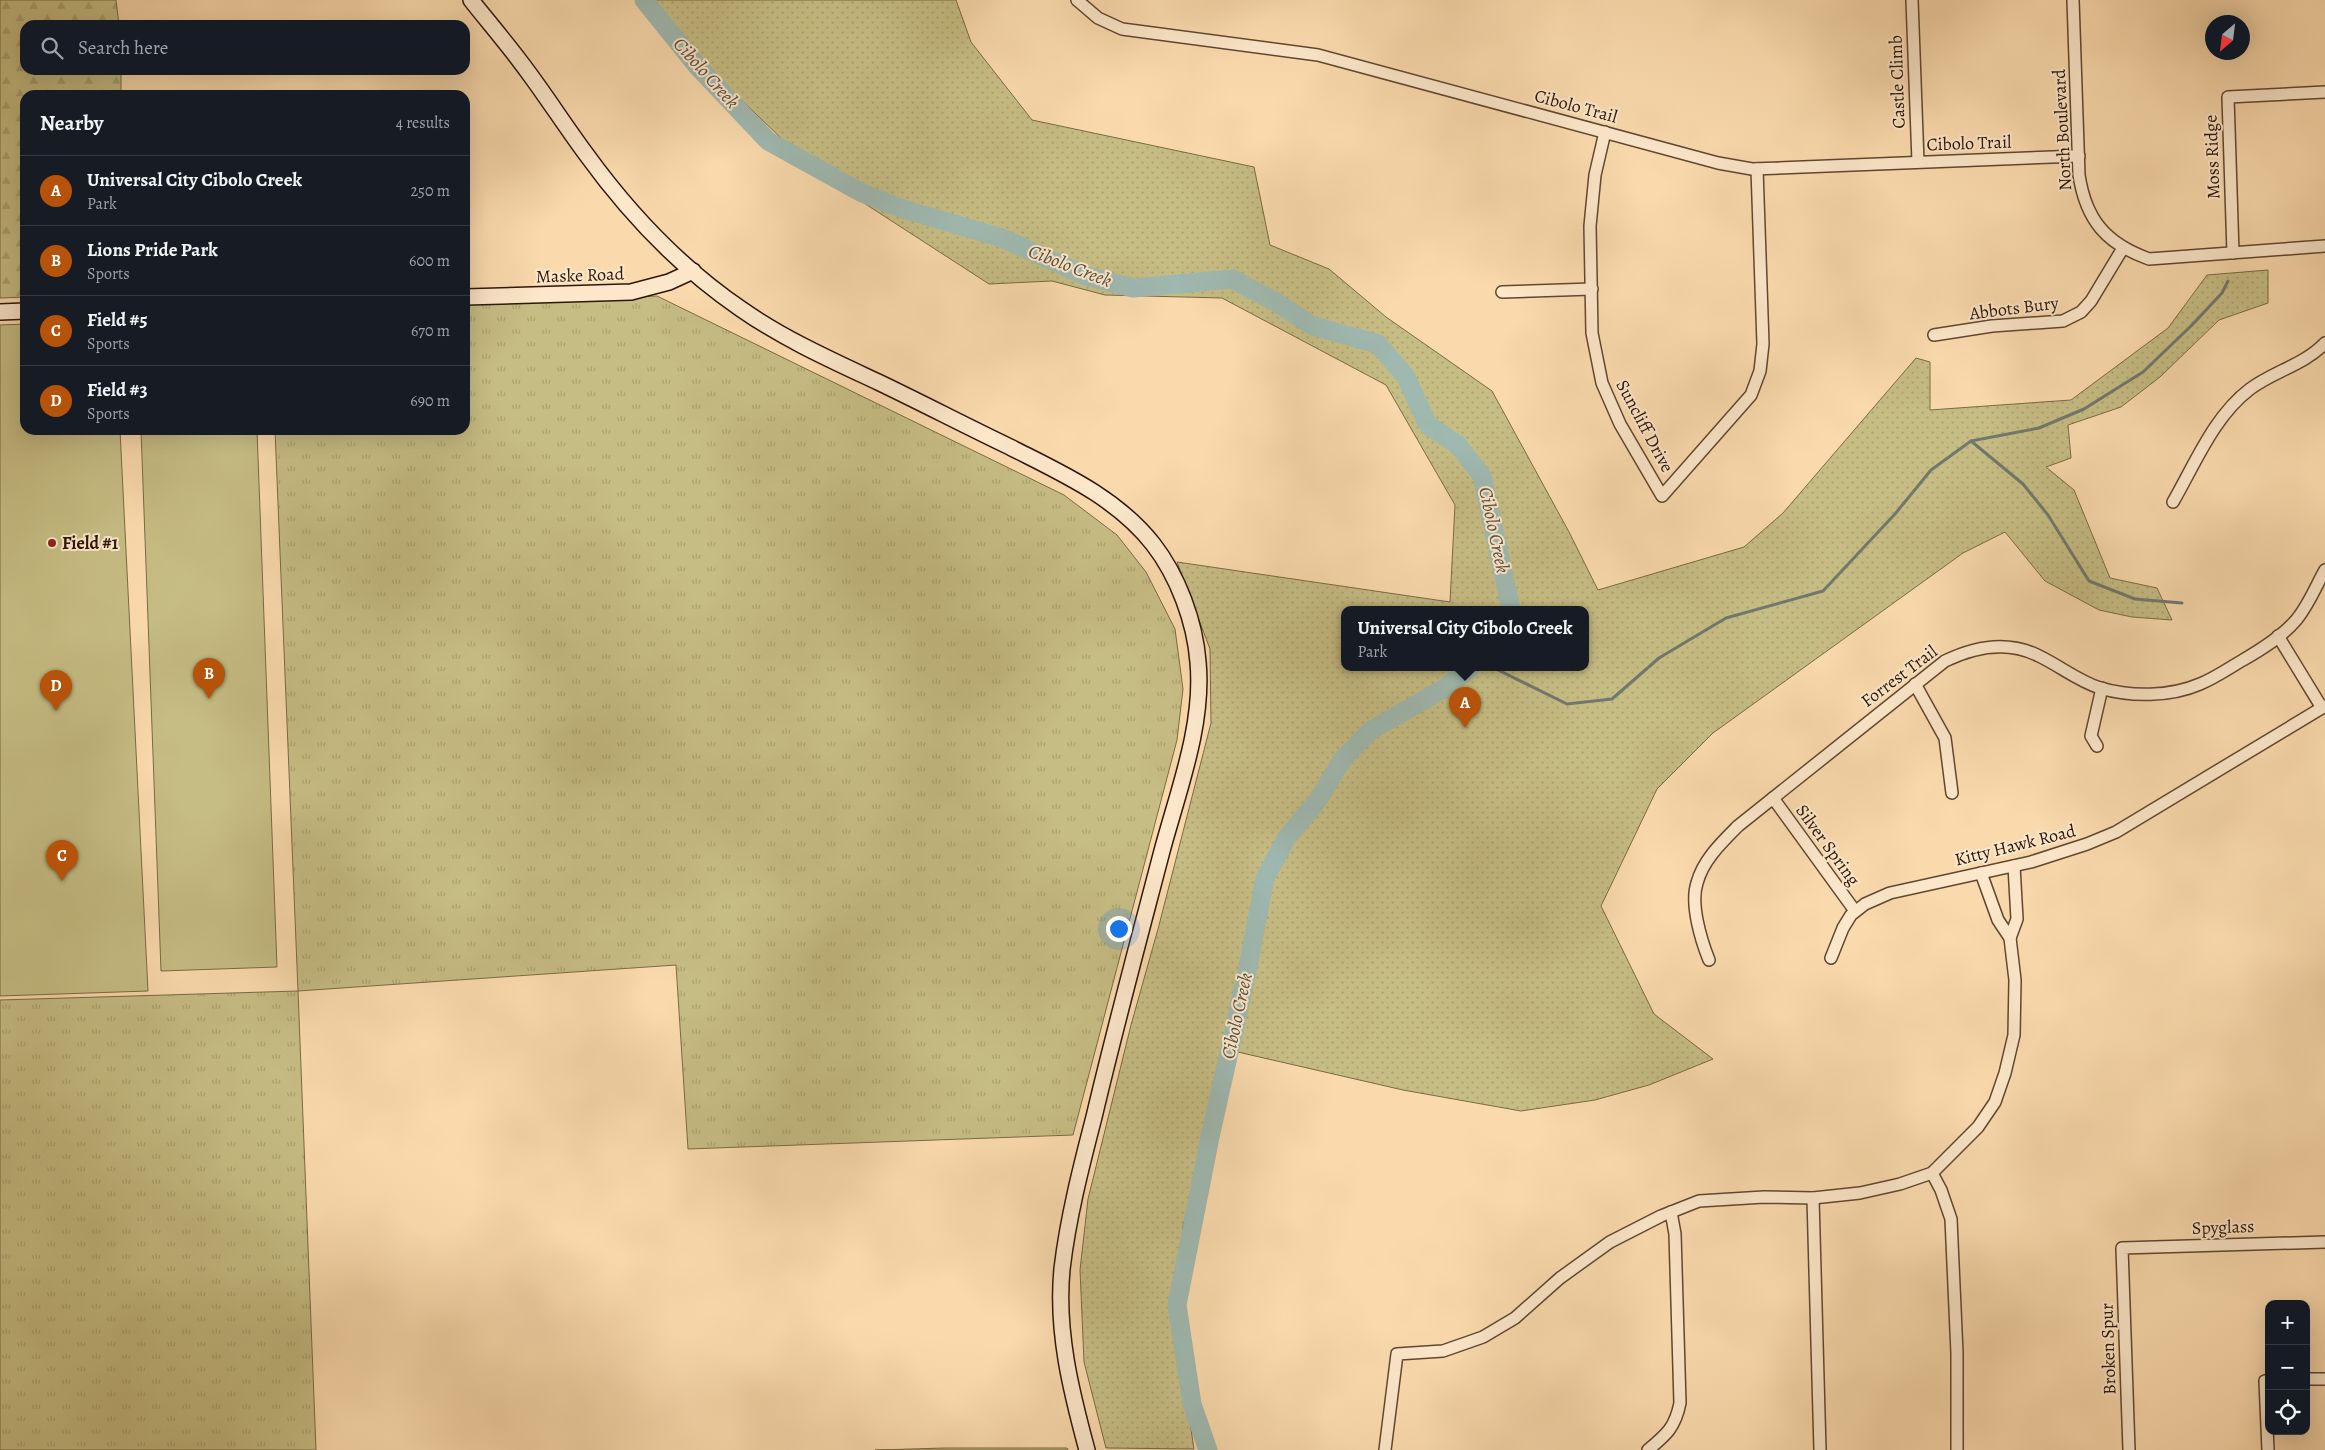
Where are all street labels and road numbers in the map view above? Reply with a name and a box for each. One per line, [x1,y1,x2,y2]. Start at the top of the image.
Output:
street label: Castle Climb [1883,35,1911,129]
street label: North Boulevard [2047,68,2077,191]
street label: Cibolo Trail [1532,83,1621,129]
street label: Moss Ridge [2199,114,2225,200]
street label: Cibolo Trail [1926,130,2012,156]
street label: Maske Road [535,261,625,289]
street label: Abbots Bury [1967,290,2061,326]
street label: Suncliff Drive [1611,376,1679,476]
street label: Forrest Trail [1856,639,1943,713]
street label: Silver Spring [1790,800,1866,890]
street label: Kitty Hawk Road [1952,818,2078,872]
street label: Spyglass [2191,1214,2255,1240]
street label: Broken Spur [2094,1303,2122,1395]

